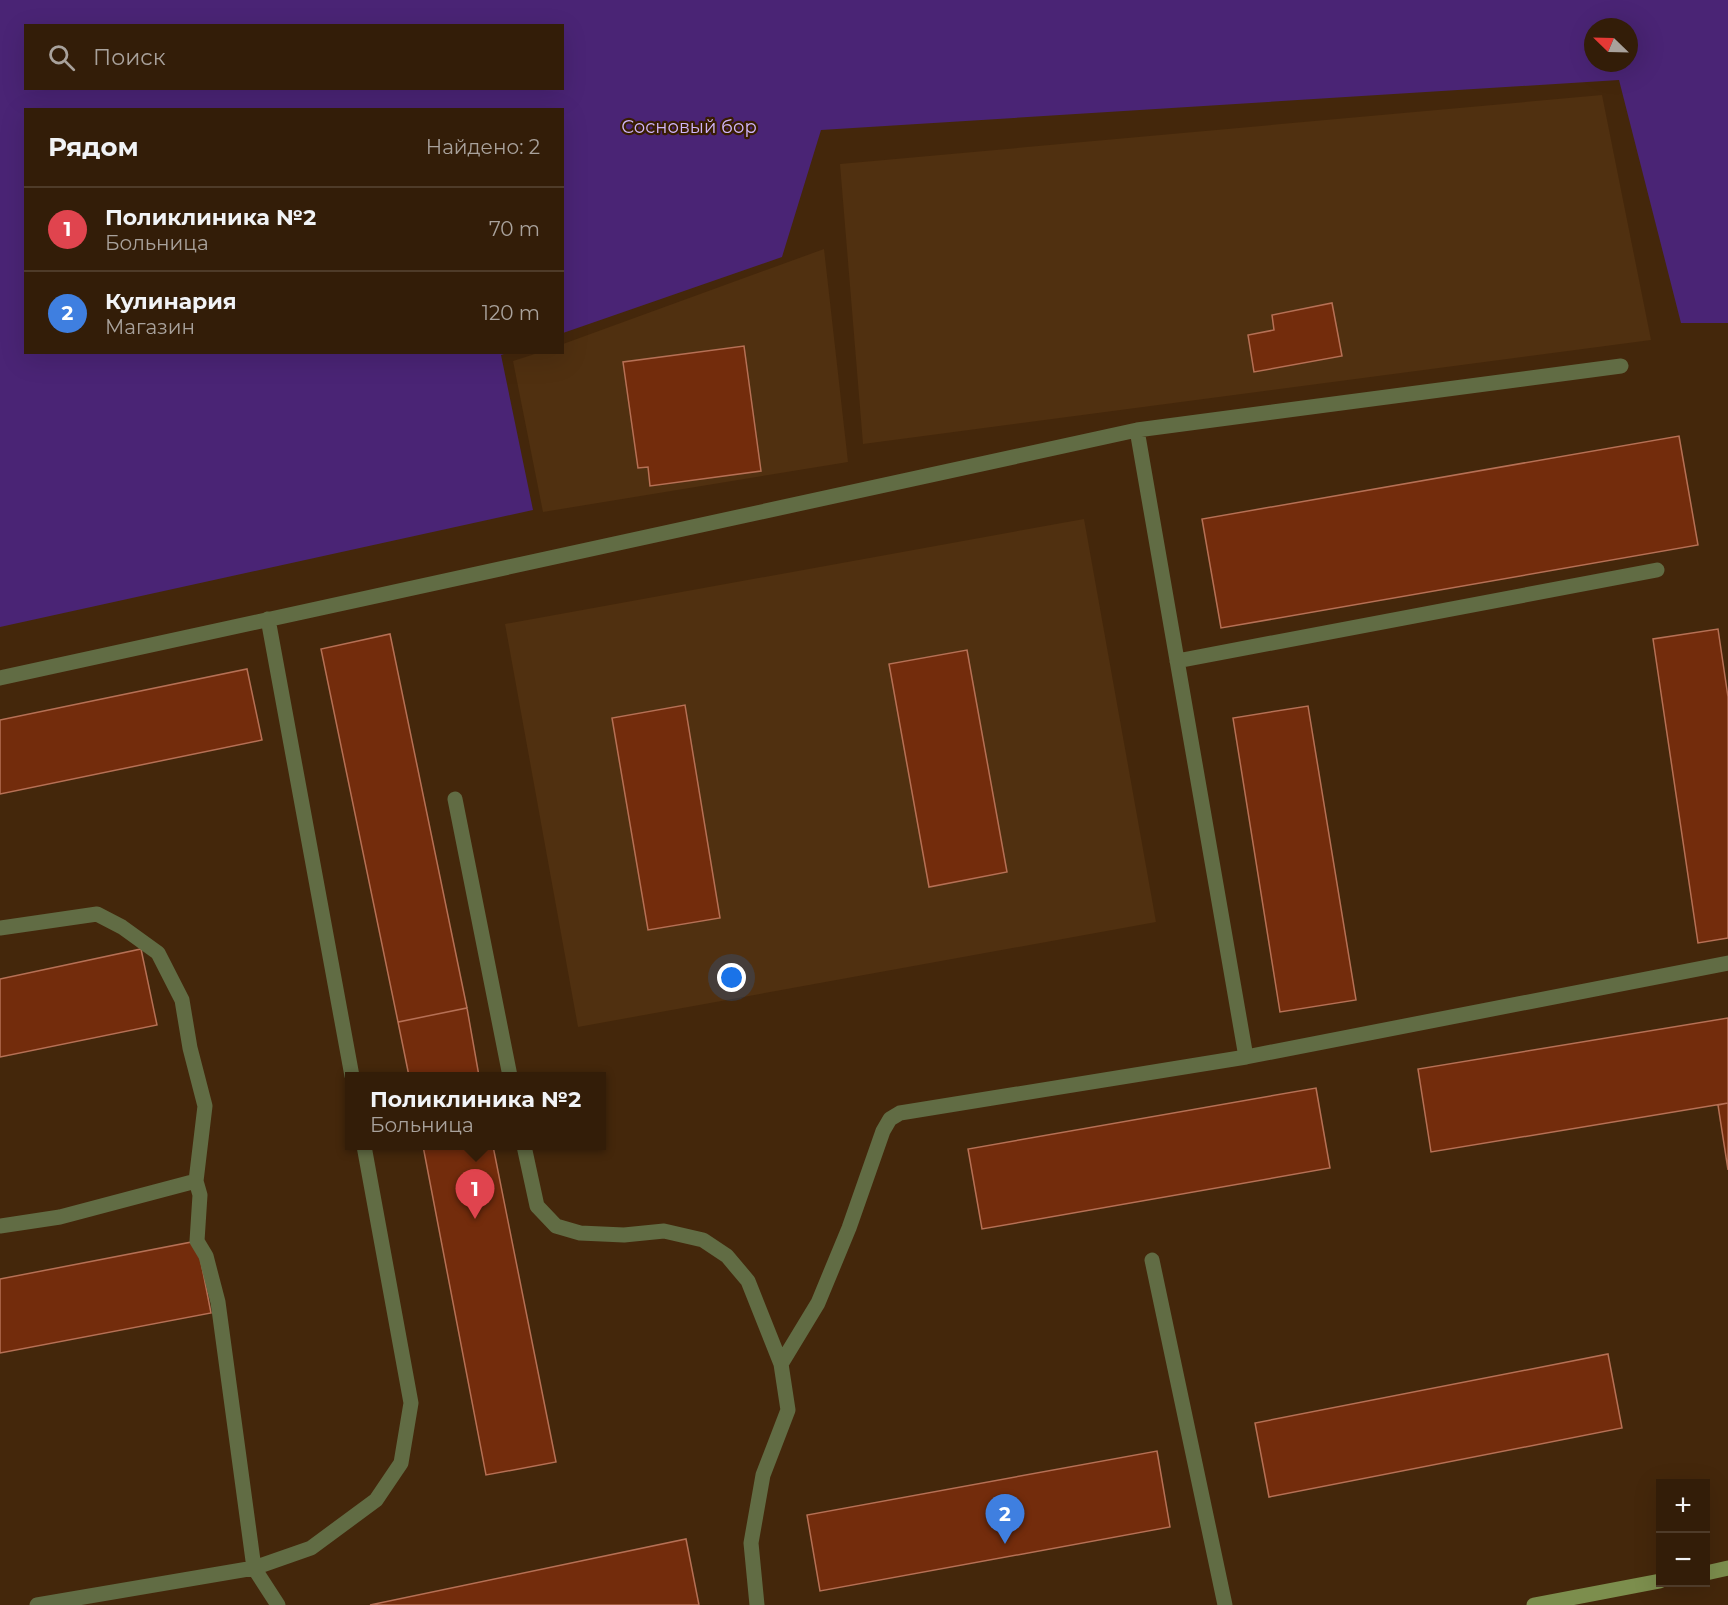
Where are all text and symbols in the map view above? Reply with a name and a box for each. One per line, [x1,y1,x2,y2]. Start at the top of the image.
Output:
north arrow [1584,18,1638,72]
search box [24,24,564,90]
icon: search [45,41,78,74]
text: Поиск [93,44,165,71]
park label: Сосновый бор [621,116,757,138]
text: Рядом [48,131,139,163]
text: Найдено: 2 [426,135,540,159]
text: Поликлиника №2 [105,204,316,231]
text: 1 [64,217,71,241]
text: 70 m [489,217,540,241]
text: Больница [105,231,209,255]
text: Кулинария [105,288,237,315]
text: 2 [62,301,73,325]
text: 120 m [482,301,540,325]
text: Магазин [105,315,195,339]
your location [717,963,746,992]
popup [345,1072,606,1150]
text: Поликлиника №2 [370,1086,581,1113]
text: Больница [370,1113,474,1137]
pin: 1 [456,1170,494,1219]
map controls [1656,1479,1710,1587]
button: + [1656,1479,1710,1533]
pin: 2 [986,1494,1024,1544]
button: − [1656,1533,1710,1587]

